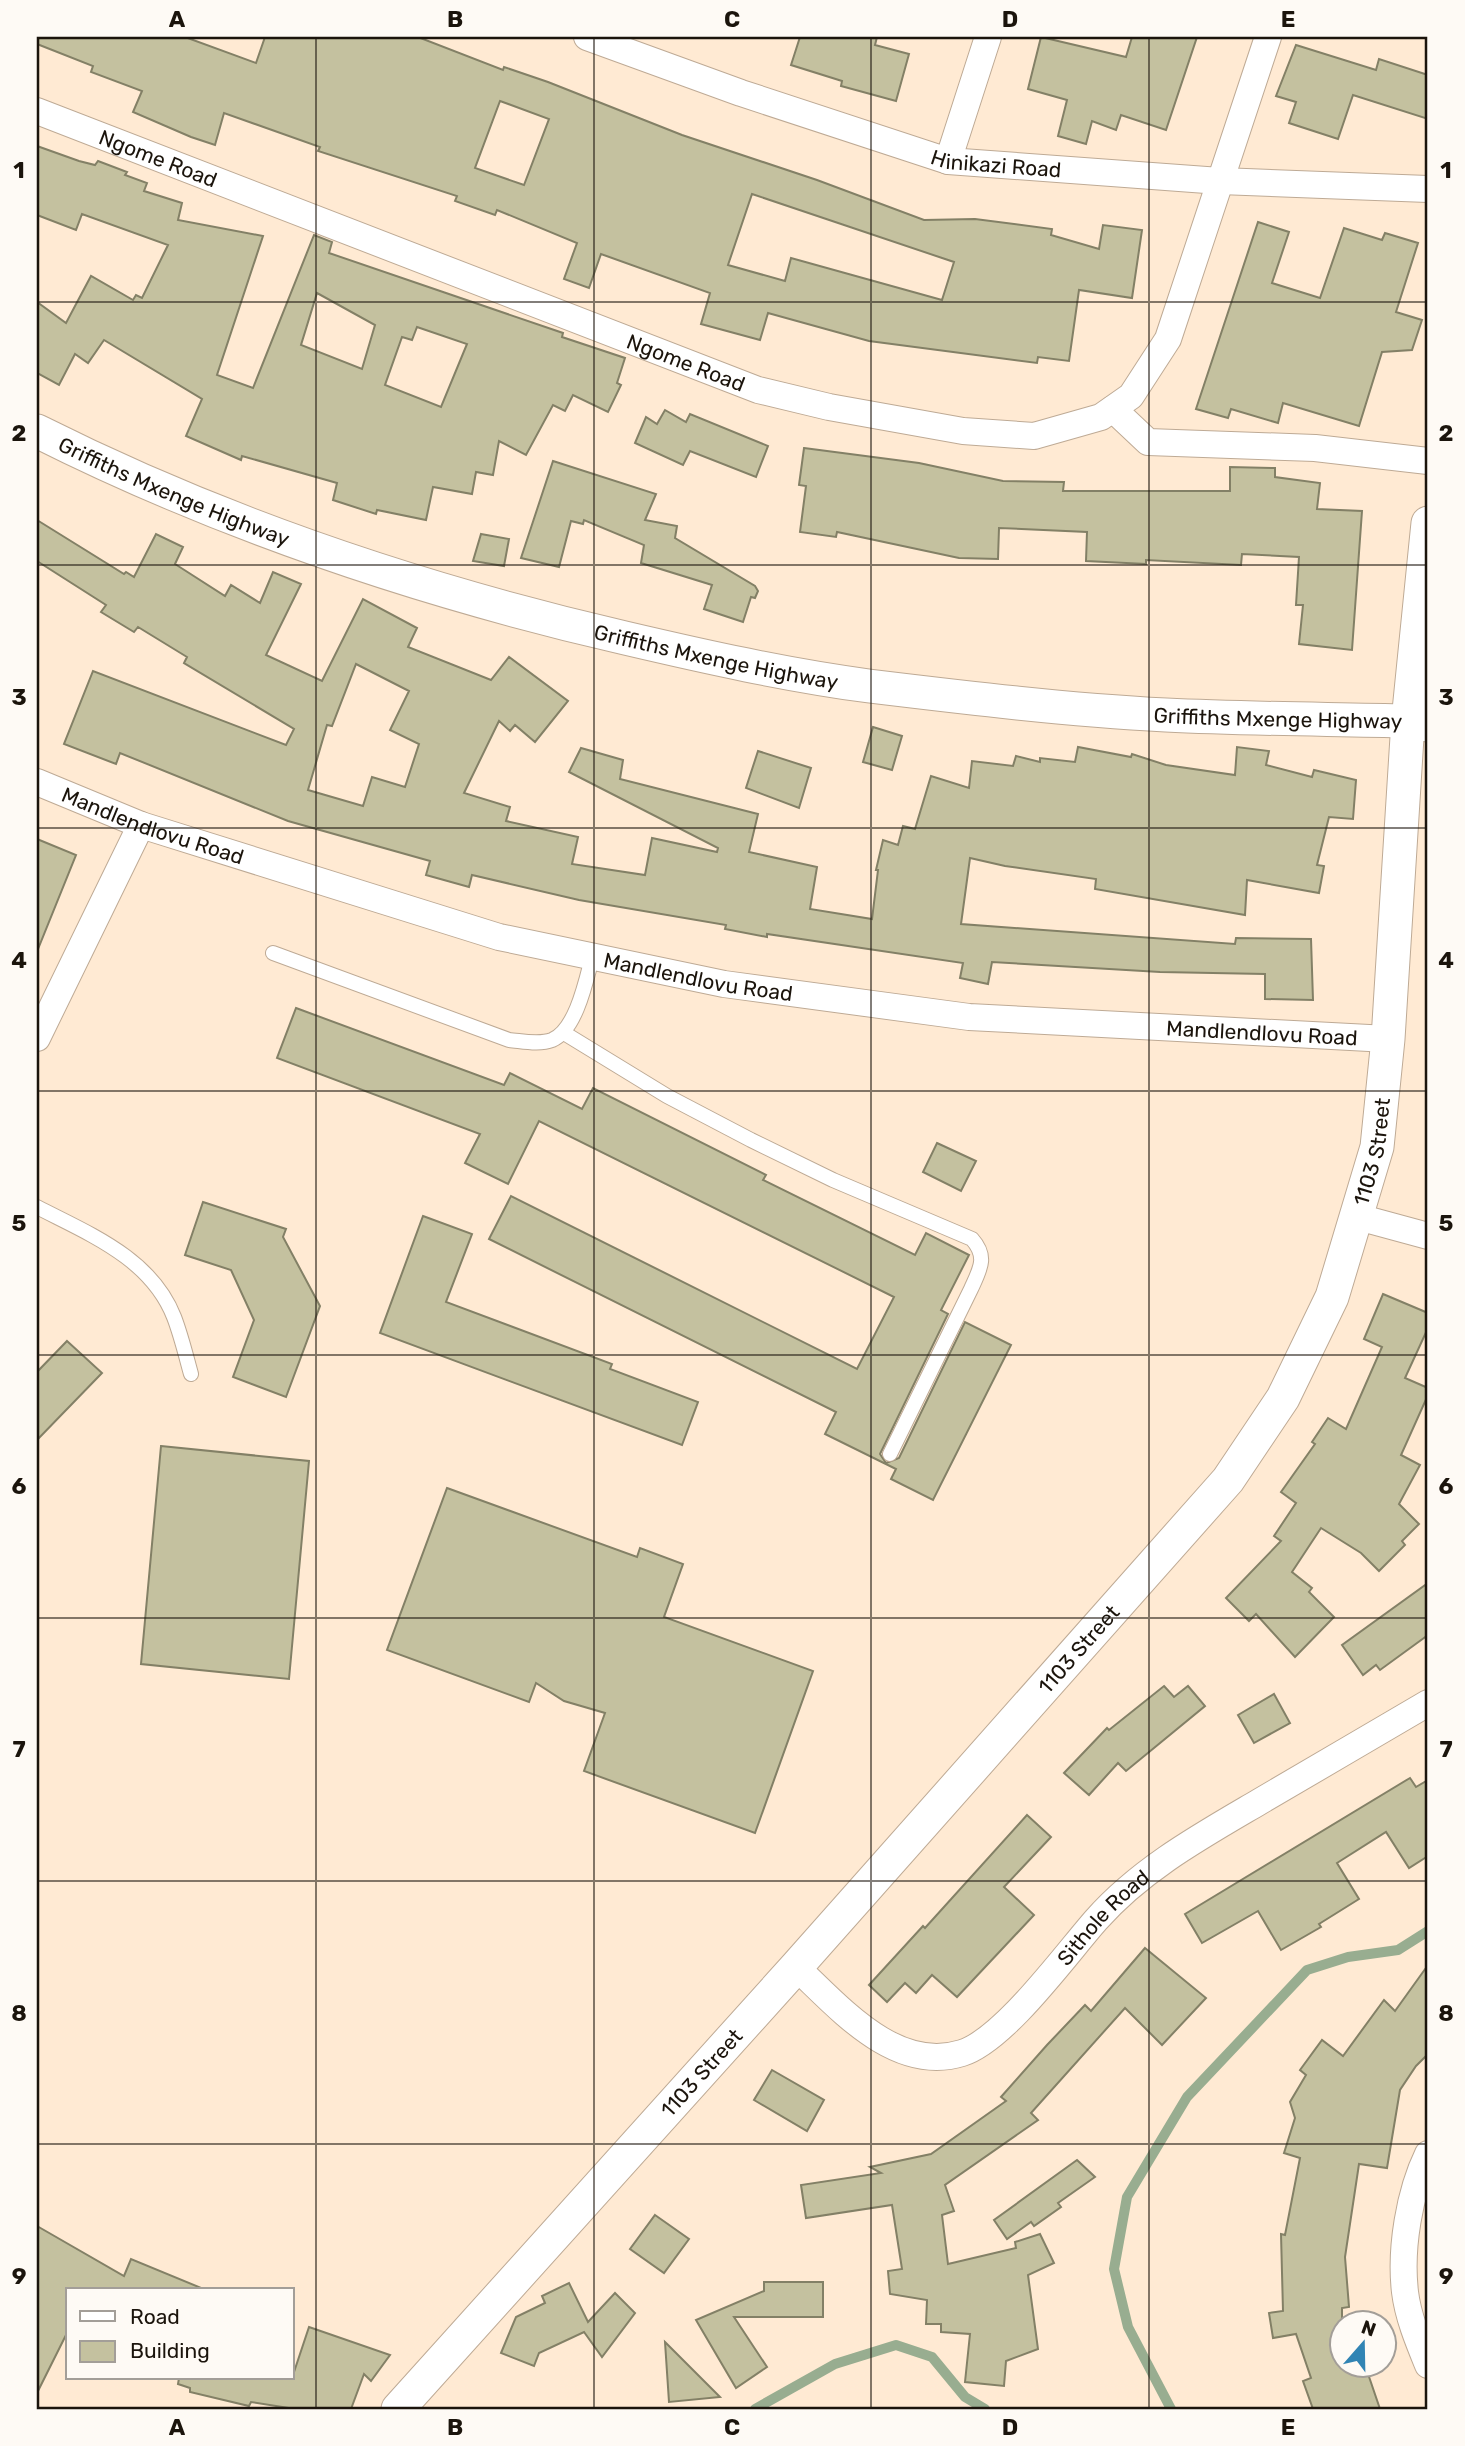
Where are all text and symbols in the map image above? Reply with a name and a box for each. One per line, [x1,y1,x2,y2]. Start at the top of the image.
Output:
text: A [169,5,186,33]
text: B [447,5,463,33]
text: C [724,5,740,33]
text: D [1002,5,1018,33]
text: E [1281,5,1295,33]
street label: Ngome Road [96,124,221,192]
street label: Hinikazi Road [928,144,1062,182]
text: 1 [13,156,25,184]
text: 1 [1440,156,1452,184]
street label: Ngome Road [623,328,749,396]
text: 2 [12,419,26,447]
text: 2 [1439,419,1453,447]
street label: Griffiths Mxenge Highway [55,431,294,551]
street label: Griffiths Mxenge Highway [592,619,840,694]
text: 3 [11,683,27,711]
text: 3 [1438,683,1454,711]
street label: Griffiths Mxenge Highway [1153,702,1403,733]
street label: Mandlendlovu Road [58,781,247,869]
text: 4 [11,946,27,974]
text: 4 [1438,946,1454,974]
street label: Mandlendlovu Road [602,947,794,1006]
street label: Mandlendlovu Road [1166,1015,1358,1050]
street label: 1103 Street [1348,1096,1394,1208]
text: 5 [12,1209,27,1237]
text: 5 [1439,1209,1454,1237]
text: 6 [12,1472,27,1500]
text: 6 [1439,1472,1454,1500]
street label: 1103 Street [1032,1600,1124,1698]
text: 7 [12,1735,26,1763]
text: 7 [1439,1735,1453,1763]
street label: Sithole Road [1051,1864,1154,1970]
text: 8 [11,1999,27,2027]
text: 8 [1438,1999,1454,2027]
street label: 1103 Street [655,2023,747,2122]
text: 9 [12,2262,26,2290]
text: 9 [1439,2262,1453,2290]
legend [66,2288,294,2380]
text: Road [130,2304,180,2329]
north arrow [1328,2310,1398,2380]
text: N [1358,2315,1379,2342]
text: Building [130,2338,210,2363]
text: A [169,2413,186,2441]
text: B [447,2413,463,2441]
text: C [724,2413,740,2441]
text: D [1002,2413,1018,2441]
text: E [1281,2413,1295,2441]

